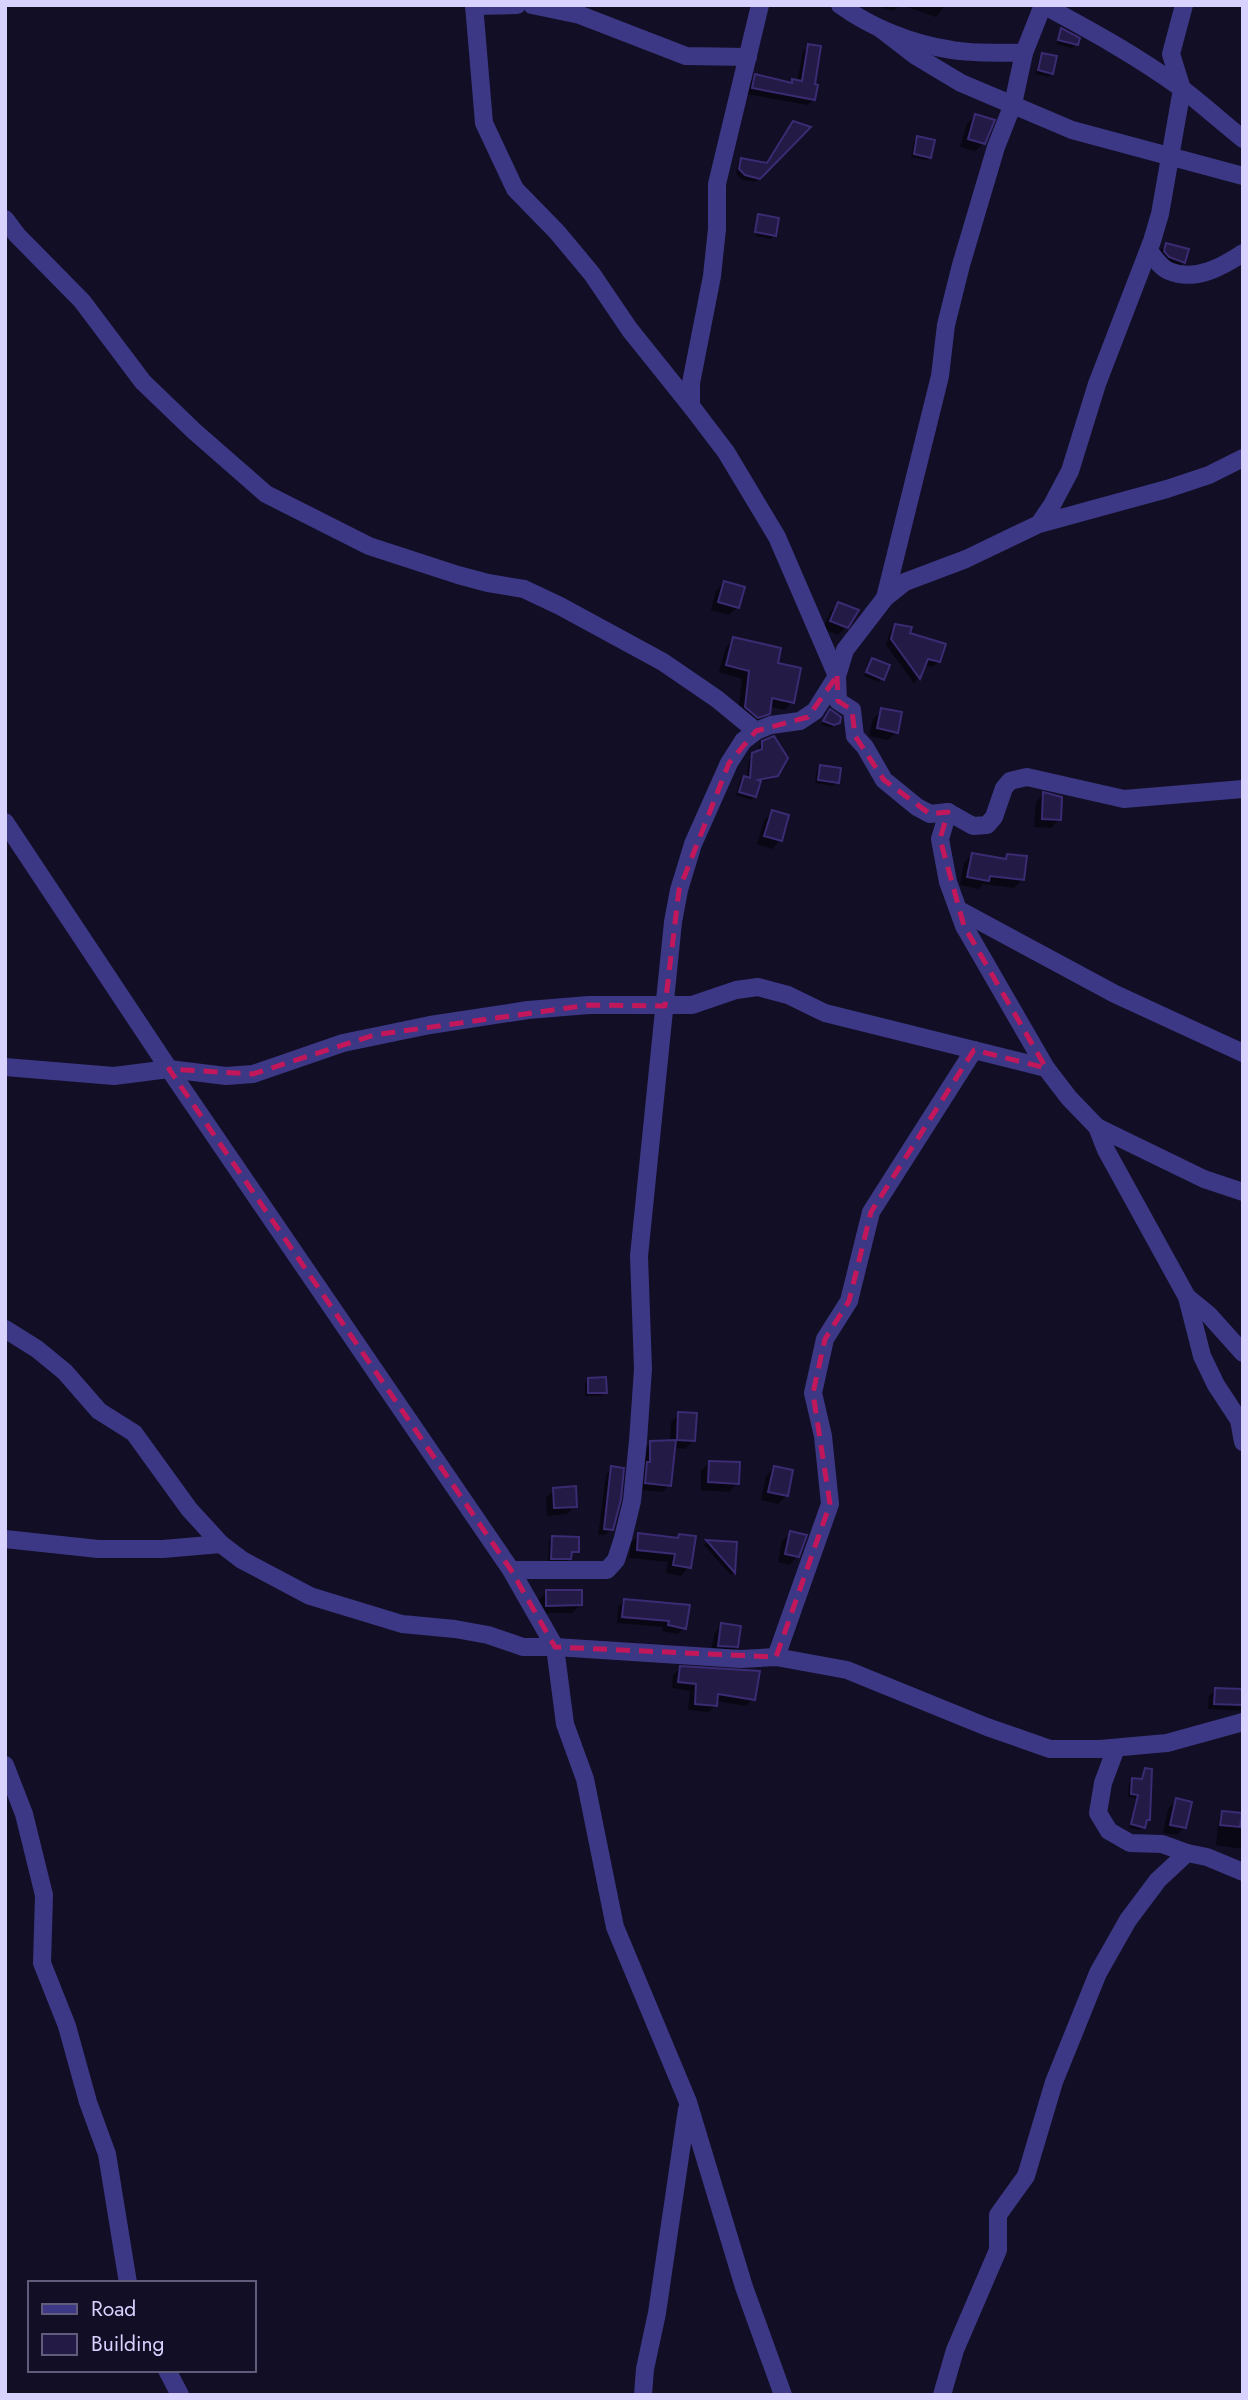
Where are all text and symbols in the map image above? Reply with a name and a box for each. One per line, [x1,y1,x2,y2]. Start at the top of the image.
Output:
legend [28,2281,256,2372]
text: Road [91,2294,136,2324]
text: Building [91,2329,164,2359]

